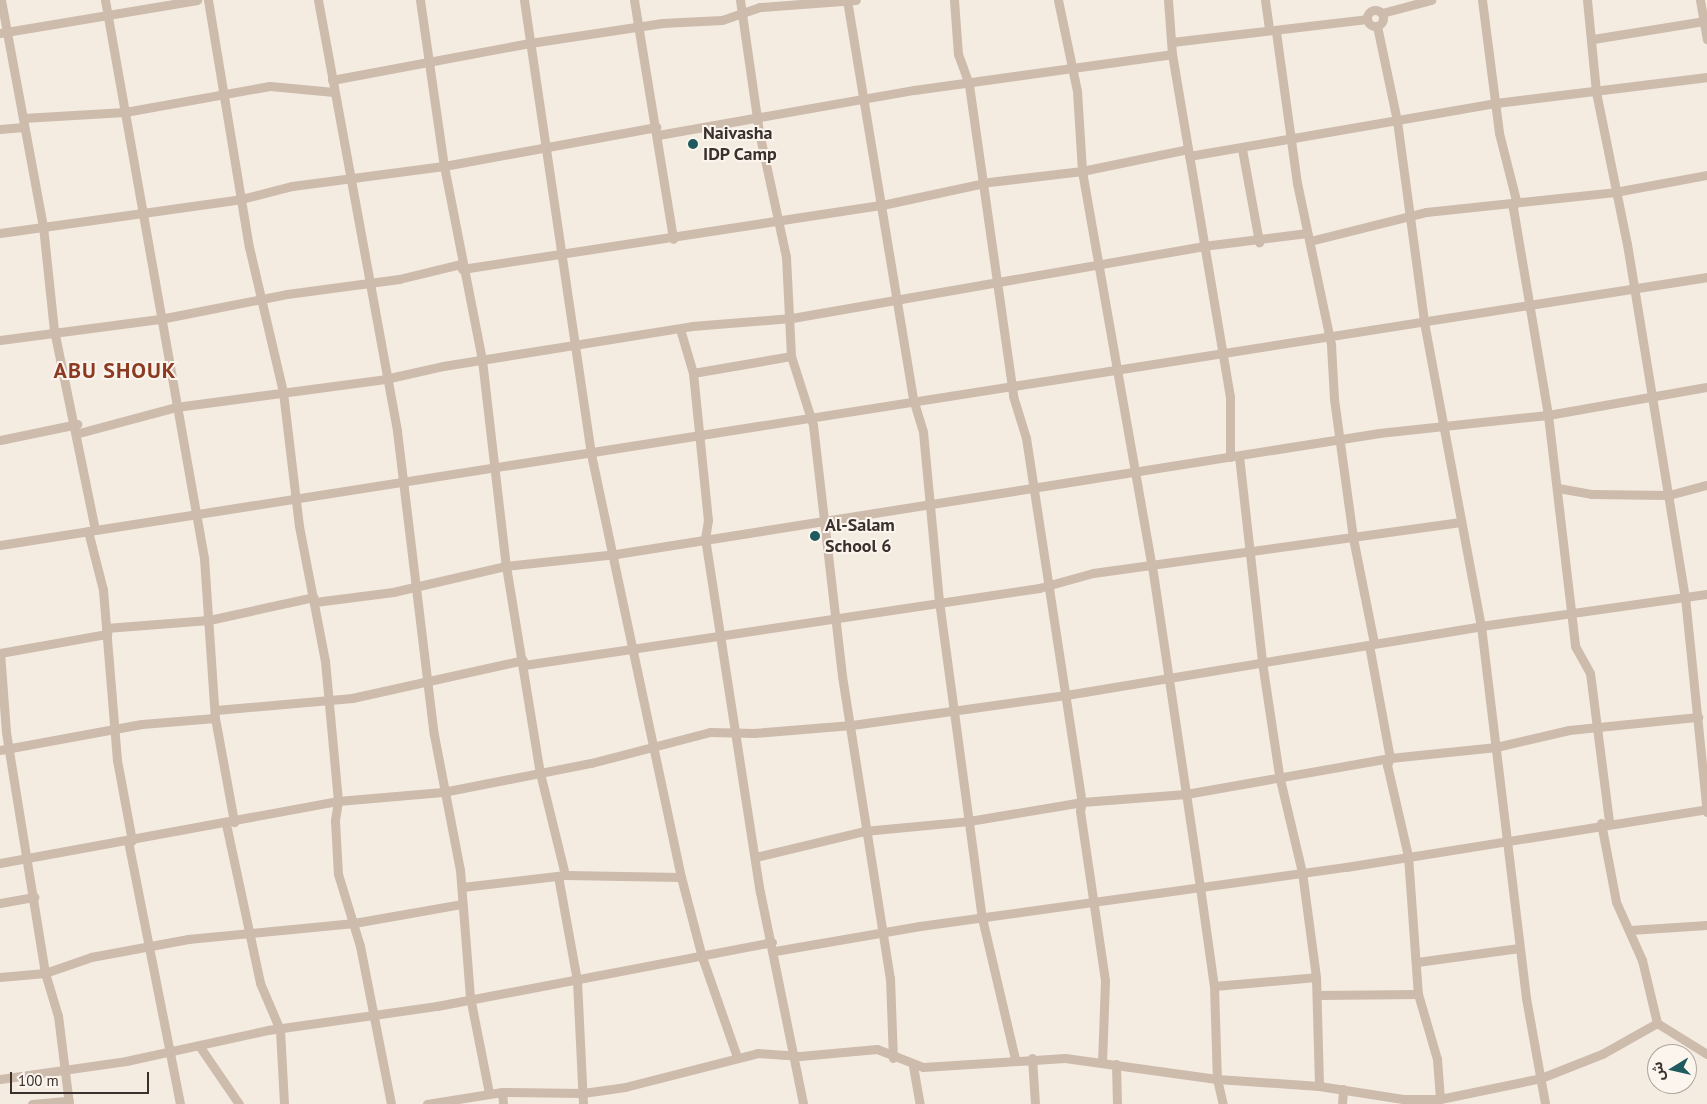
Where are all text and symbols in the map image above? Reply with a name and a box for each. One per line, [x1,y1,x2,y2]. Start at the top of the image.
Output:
place label: Naivasha IDP Camp [703,123,778,166]
marker: Naivasha IDP Camp [687,138,699,150]
district label: ABU SHOUK [52,358,178,384]
place label: Al-Salam School 6 [825,515,895,558]
marker: Al-Salam School 6 [809,530,821,542]
north arrow [1647,1044,1697,1094]
text: ش [1648,1060,1669,1082]
scale bar [12,1062,151,1094]
text: 100 m [18,1071,59,1090]

